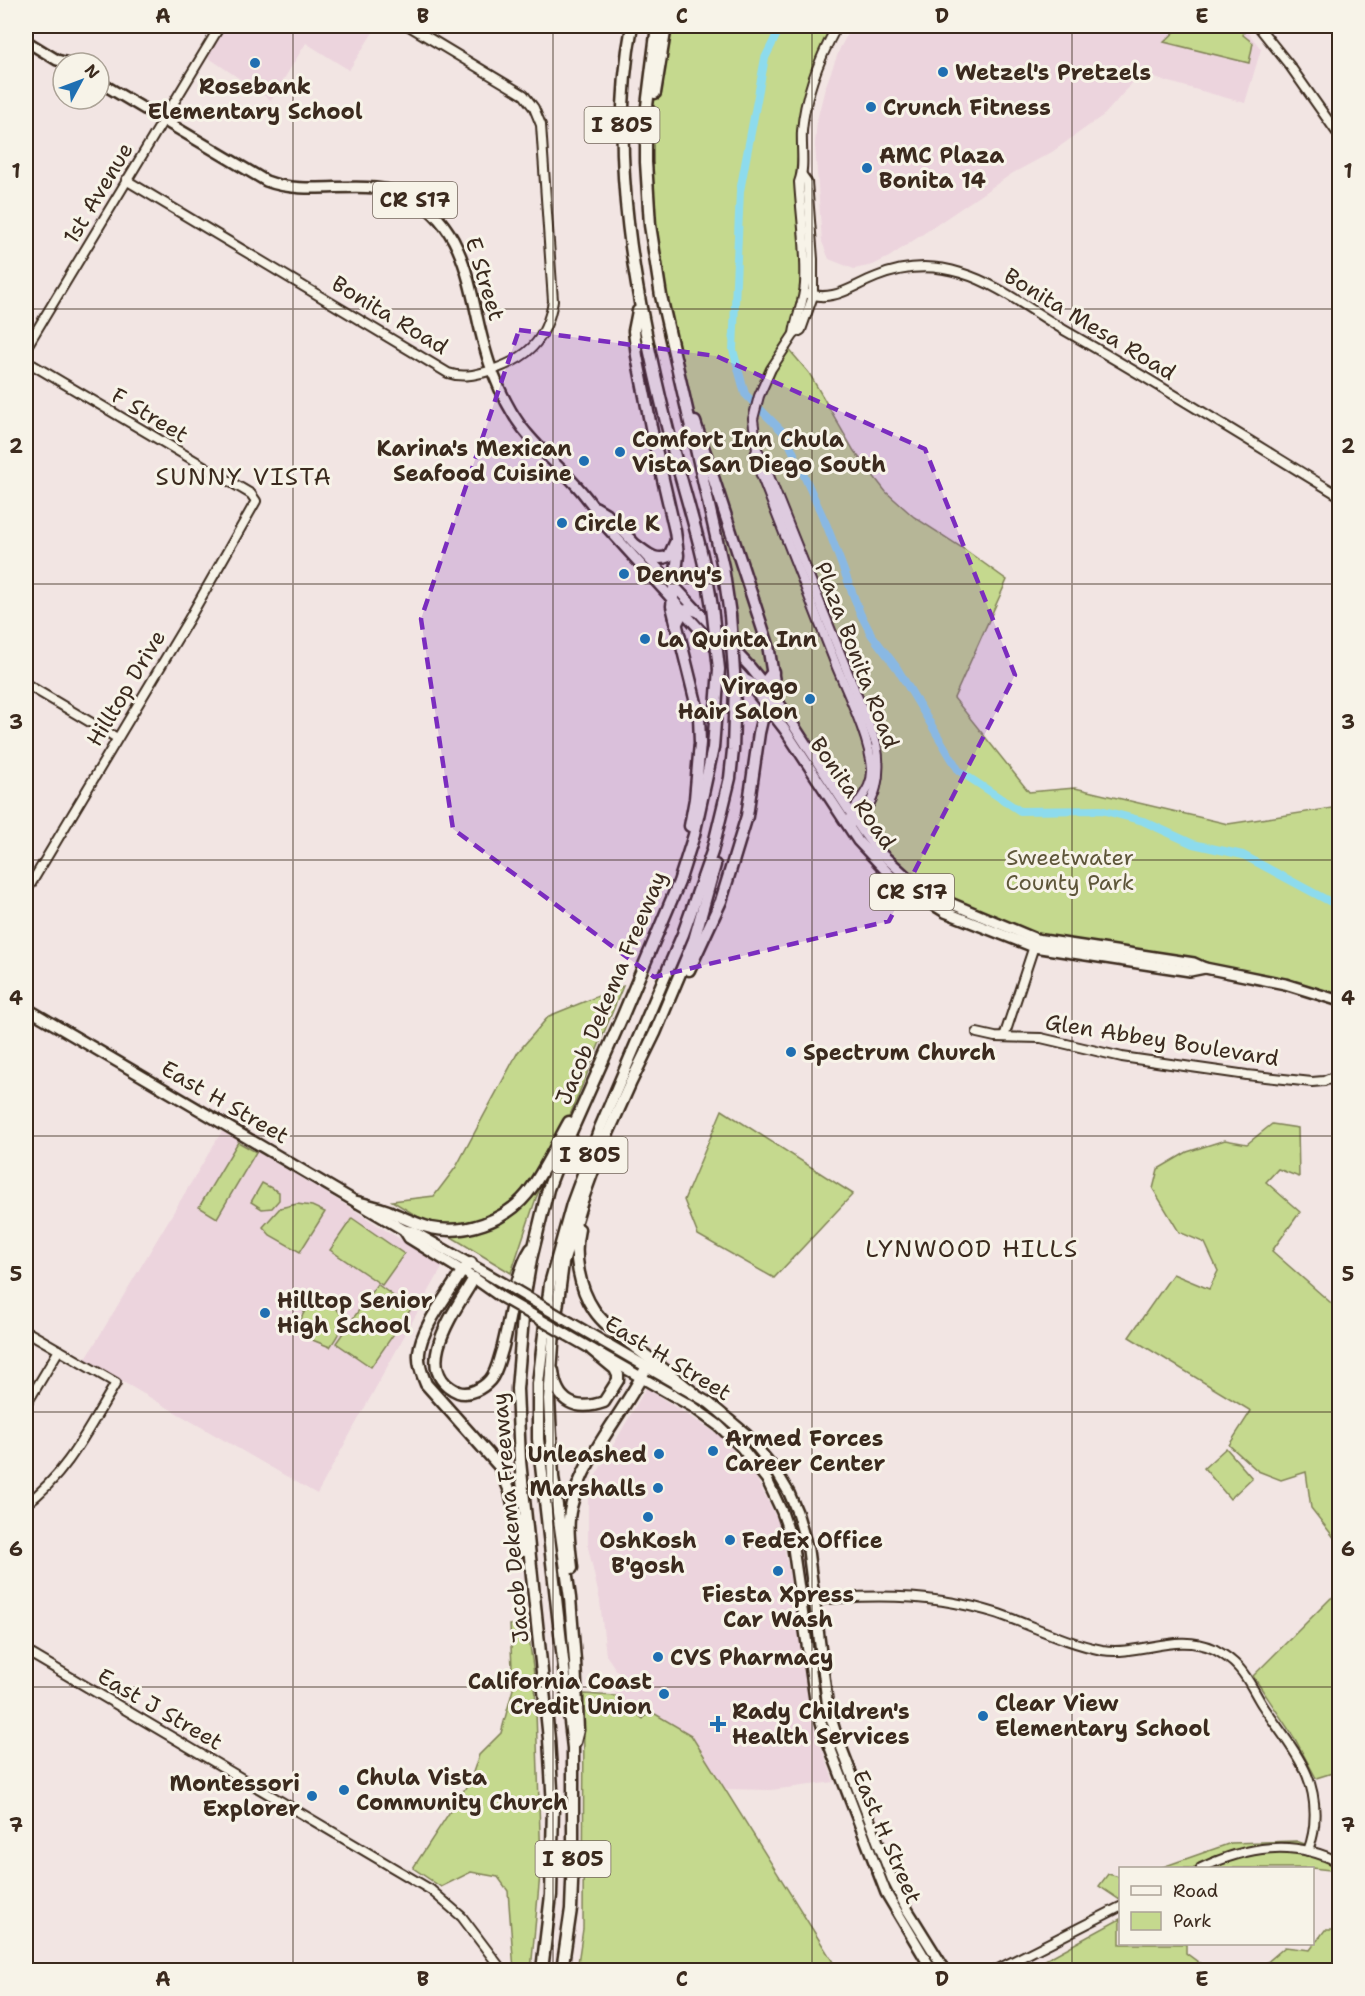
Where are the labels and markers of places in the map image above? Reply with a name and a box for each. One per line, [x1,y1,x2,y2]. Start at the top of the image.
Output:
marker: Rosebank Elementary School [248,56,262,70]
place label: Wetzel's Pretzels [955,58,1151,87]
marker: Wetzel's Pretzels [936,65,950,79]
place label: Rosebank Elementary School [147,72,363,126]
place label: Crunch Fitness [883,93,1051,122]
marker: Crunch Fitness [864,100,878,114]
place label: AMC Plaza Bonita 14 [879,141,1004,195]
marker: AMC Plaza Bonita 14 [860,161,874,175]
place label: Comfort Inn Chula Vista San Diego South [632,425,886,479]
place label: Karina's Mexican Seafood Cuisine [377,434,572,488]
marker: Comfort Inn Chula Vista San Diego South [613,445,627,459]
marker: Karina's Mexican Seafood Cuisine [577,454,591,468]
place label: Circle K [574,509,660,538]
marker: Circle K [555,516,569,530]
place label: Denny's [636,560,722,589]
marker: Denny's [617,567,631,581]
place label: La Quinta Inn [657,625,817,654]
marker: La Quinta Inn [638,632,652,646]
place label: Virago Hair Salon [678,672,798,726]
marker: Virago Hair Salon [803,692,817,706]
place label: Spectrum Church [803,1038,996,1067]
marker: Spectrum Church [784,1045,798,1059]
place label: Hilltop Senior High School [277,1286,433,1340]
marker: Hilltop Senior High School [258,1306,272,1320]
place label: Armed Forces Career Center [725,1424,885,1478]
place label: Unleashed [528,1440,647,1469]
marker: Armed Forces Career Center [706,1444,720,1458]
marker: Unleashed [652,1447,666,1461]
place label: Marshalls [530,1474,646,1503]
marker: Marshalls [651,1481,665,1495]
marker: OshKosh B'gosh [641,1510,655,1524]
place label: OshKosh B'gosh [599,1526,697,1580]
place label: FedEx Office [742,1526,883,1555]
marker: FedEx Office [723,1533,737,1547]
marker: Fiesta Xpress Car Wash [771,1564,785,1578]
place label: Fiesta Xpress Car Wash [702,1580,854,1634]
place label: CVS Pharmacy [670,1643,833,1672]
marker: CVS Pharmacy [651,1650,665,1664]
place label: California Coast Credit Union [468,1667,652,1721]
marker: California Coast Credit Union [657,1687,671,1701]
place label: Clear View Elementary School [995,1689,1211,1743]
place label: Rady Children's Health Services [732,1697,910,1751]
marker: Clear View Elementary School [976,1709,990,1723]
marker: Rady Children's Health Services [709,1715,727,1733]
place label: Chula Vista Community Church [356,1763,568,1817]
place label: Montessori Explorer [169,1769,300,1823]
marker: Chula Vista Community Church [337,1783,351,1797]
marker: Montessori Explorer [305,1789,319,1803]

